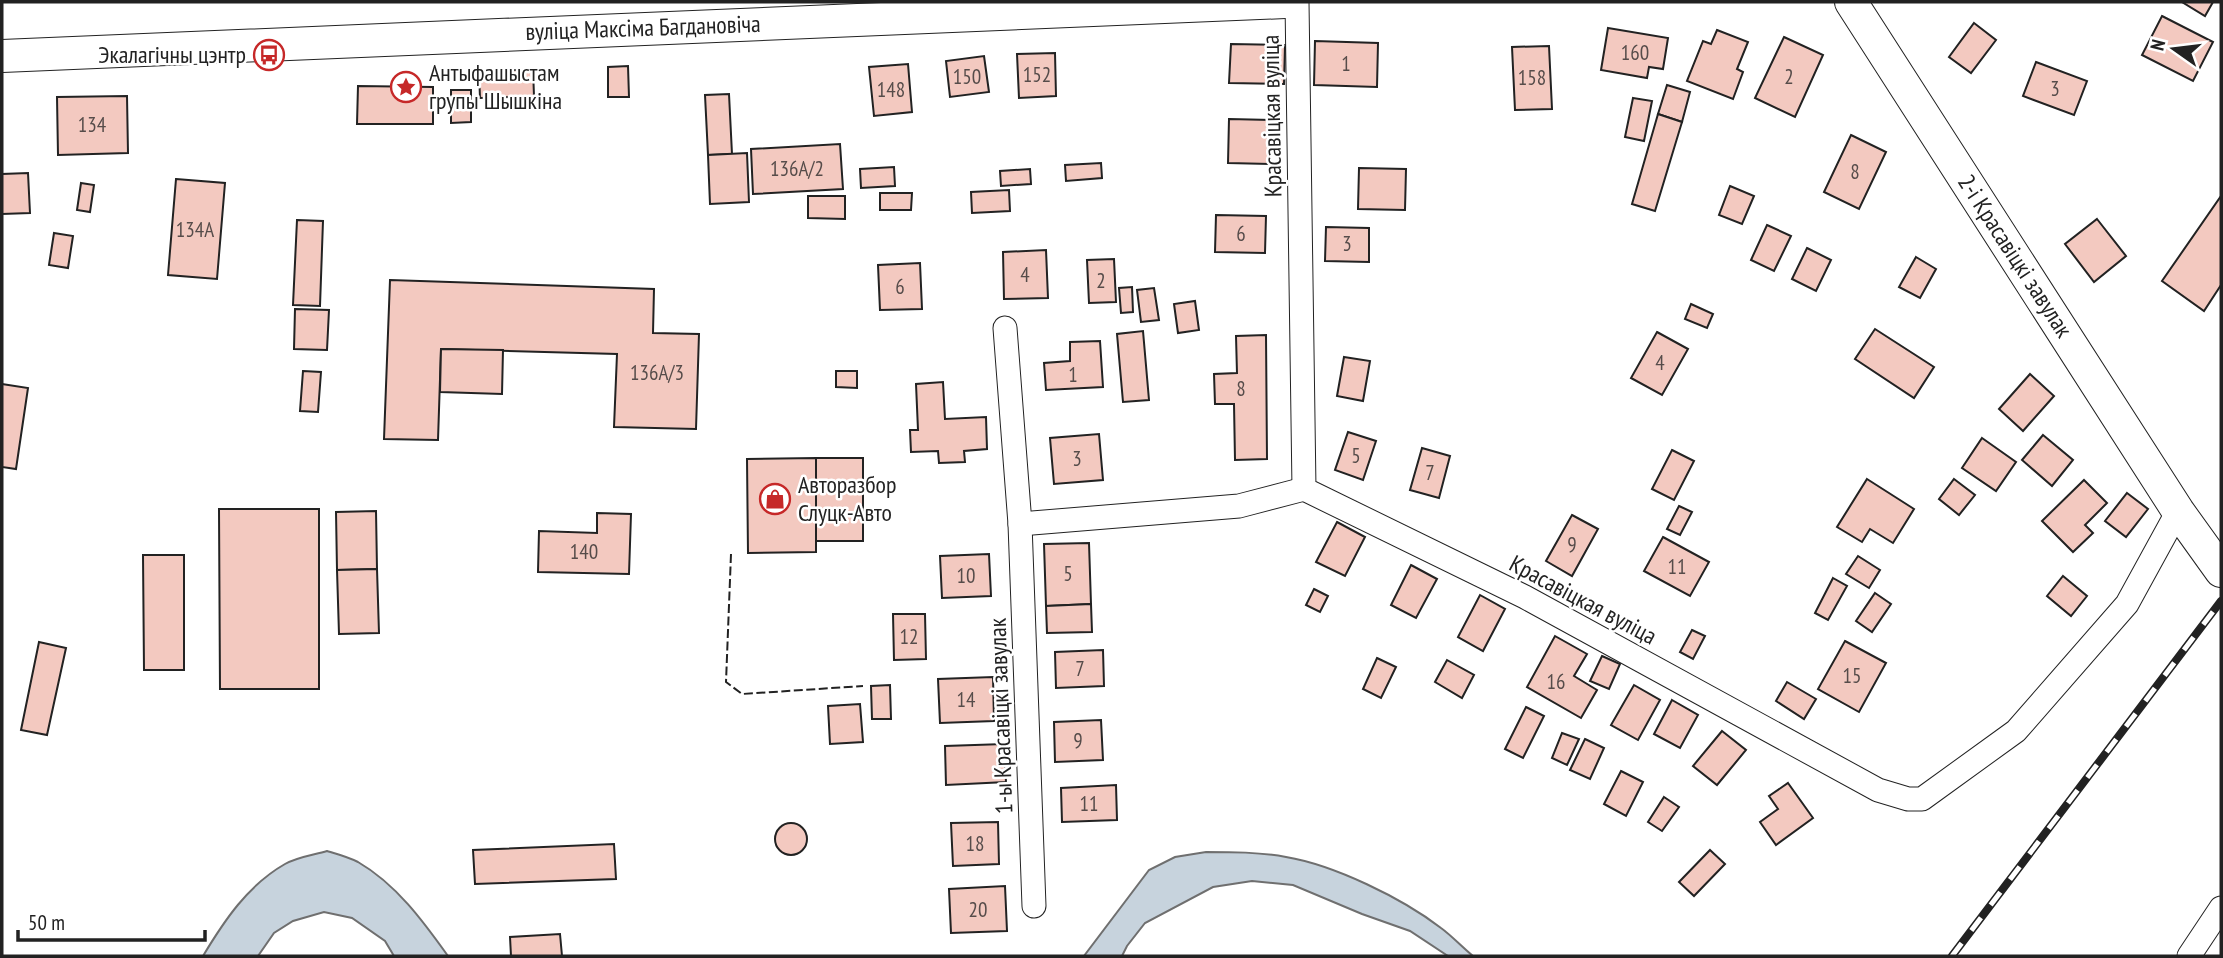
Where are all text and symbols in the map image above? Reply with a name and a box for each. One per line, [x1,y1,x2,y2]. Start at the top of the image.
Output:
street label: вуліца Максіма Багдановіча [525,8,761,47]
north arrow [2139,14,2209,84]
street label: Красавіцкая вуліца [1255,35,1288,197]
text: N [2145,37,2170,53]
bus stop icon: Экалагічны цэнтр [252,38,286,72]
place label: Экалагічны цэнтр [98,39,246,70]
house number: 160 [1621,39,1649,66]
house number: 1 [1341,50,1351,77]
place label: Антыфашыстам групы Шышкіна [429,57,562,116]
house number: 152 [1023,61,1051,88]
house number: 150 [953,63,981,90]
house number: 2 [1784,63,1794,90]
house number: 158 [1518,64,1546,91]
place icon: Антыфашыстам групы Шышкіна [389,70,423,104]
house number: 3 [2050,75,2060,102]
house number: 148 [877,76,905,103]
house number: 134 [78,111,107,138]
house number: 136А/2 [770,155,824,182]
house number: 8 [1850,158,1860,185]
street label: 2-і Красавіцкі завулак [1951,168,2080,344]
house number: 134А [176,216,214,243]
house number: 6 [1236,220,1246,247]
house number: 3 [1342,230,1352,257]
house number: 4 [1020,261,1030,288]
house number: 2 [1096,267,1106,294]
house number: 6 [895,273,905,300]
house number: 4 [1655,349,1665,376]
house number: 136А/3 [630,359,684,386]
house number: 1 [1068,361,1078,388]
house number: 8 [1236,375,1246,402]
house number: 5 [1351,442,1361,469]
house number: 3 [1072,445,1082,472]
house number: 7 [1425,459,1435,486]
place label: Авторазбор Слуцк-Авто [798,469,896,528]
shop icon: Авторазбор Слуцк-Авто [758,482,792,516]
house number: 9 [1567,531,1577,558]
house number: 140 [570,538,598,565]
street label: Красавіцкая вуліца [1504,548,1662,651]
house number: 11 [1668,553,1686,580]
house number: 5 [1063,560,1073,587]
house number: 10 [957,562,975,589]
street label: 1-ы Красавіцкі завулак [982,617,1019,814]
house number: 12 [900,623,918,650]
house number: 7 [1075,655,1085,682]
house number: 15 [1843,662,1861,689]
house number: 16 [1547,668,1565,695]
house number: 14 [957,686,976,713]
house number: 9 [1073,727,1083,754]
house number: 11 [1080,790,1098,817]
house number: 18 [966,830,984,857]
house number: 20 [969,896,987,923]
scale bar [18,898,205,942]
text: 50 m [28,909,65,936]

